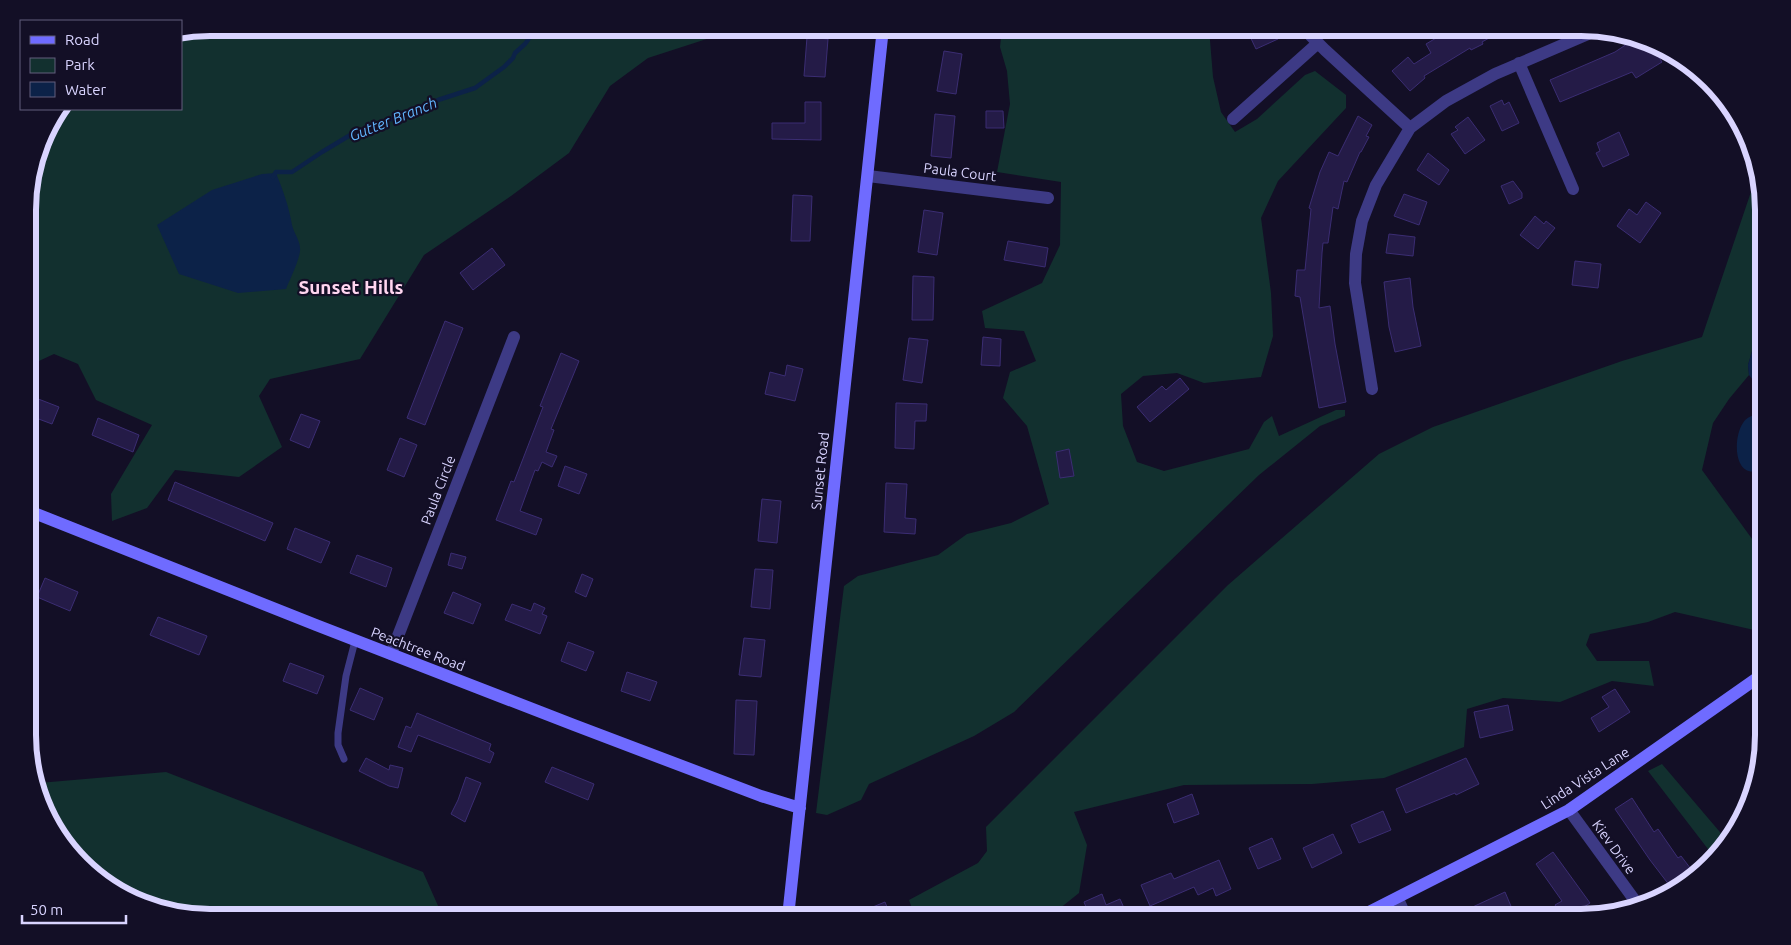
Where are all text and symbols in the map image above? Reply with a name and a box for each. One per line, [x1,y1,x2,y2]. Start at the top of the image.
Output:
legend [20,20,182,110]
text: Road [65,31,100,48]
text: Park [65,56,95,73]
text: Water [65,81,106,98]
water label: Gutter Branch [347,94,439,144]
street label: Paula Court [923,160,998,184]
district label: Sunset Hills [298,276,404,298]
street label: Sunset Road [808,431,832,511]
street label: Paula Circle [418,453,458,527]
street label: Peachtree Road [369,624,467,674]
street label: Linda Vista Lane [1538,744,1632,812]
street label: Kiev Drive [1589,817,1639,877]
scale bar [22,892,126,924]
text: 50 m [30,901,63,918]

